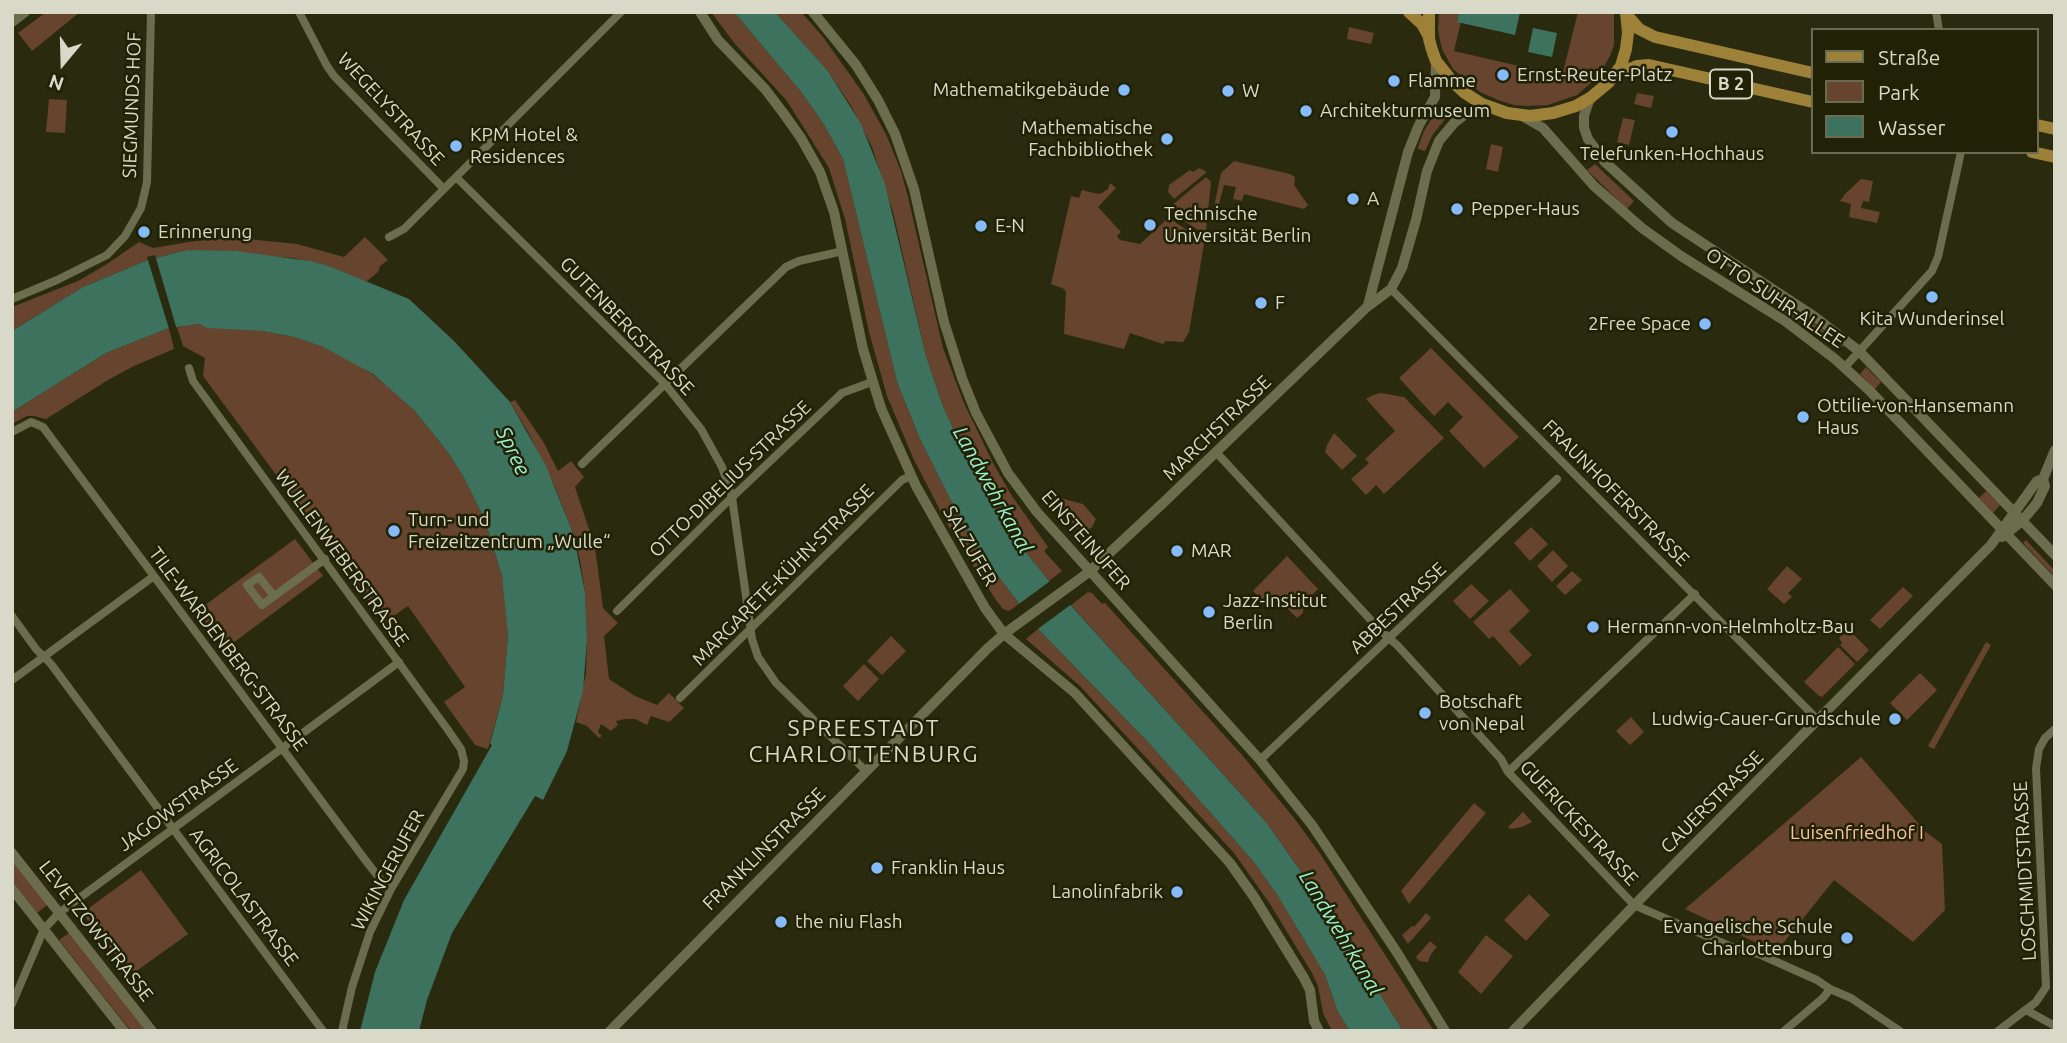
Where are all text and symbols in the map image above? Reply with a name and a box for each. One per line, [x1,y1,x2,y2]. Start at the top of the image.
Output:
north arrow [28,28,98,98]
legend [1812,28,2039,154]
street label: SIEGMUNDS HOF [118,31,146,179]
text: Straße [1878,45,1940,69]
street label: WEGELYSTRASSE [333,48,449,170]
place label: Ernst-Reuter-Platz [1517,64,1672,86]
marker: Ernst-Reuter-Platz [1495,67,1511,83]
text: N [46,70,66,96]
place label: Flamme [1408,70,1476,92]
road number: B 2 [1710,70,1752,98]
marker: Flamme [1386,73,1402,89]
place label: Mathematikgebäude [933,79,1110,101]
place label: W [1242,80,1260,102]
text: Park [1878,80,1920,104]
marker: Mathematikgebäude [1116,82,1132,98]
marker: W [1220,83,1236,99]
place label: Architekturmuseum [1320,100,1490,122]
marker: Architekturmuseum [1298,103,1314,119]
text: Wasser [1878,115,1946,139]
place label: Mathematische Fachbibliothek [1021,117,1153,161]
place label: KPM Hotel & Residences [470,124,578,168]
marker: Telefunken-Hochhaus [1664,124,1680,140]
marker: Mathematische Fachbibliothek [1159,131,1175,147]
marker: KPM Hotel & Residences [448,138,464,154]
place label: Telefunken-Hochhaus [1580,143,1764,165]
place label: A [1367,188,1379,210]
marker: A [1345,191,1361,207]
place label: Pepper-Haus [1471,198,1580,220]
marker: Pepper-Haus [1449,201,1465,217]
place label: Technische Universität Berlin [1164,203,1311,247]
place label: E-N [995,215,1025,237]
marker: Technische Universität Berlin [1142,217,1158,233]
marker: E-N [973,218,989,234]
place label: Erinnerung [158,221,252,243]
marker: Erinnerung [136,224,152,240]
street label: OTTO-SUHR-ALLEE [1701,243,1849,353]
street label: GUTENBERGSTRASSE [555,252,699,400]
marker: Kita Wunderinsel [1924,289,1940,305]
place label: F [1275,292,1285,314]
marker: F [1253,295,1269,311]
place label: Kita Wunderinsel [1859,308,2005,330]
place label: 2Free Space [1588,313,1691,335]
marker: 2Free Space [1697,316,1713,332]
street label: MARCHSTRASSE [1158,371,1276,485]
place label: Ottilie-von-Hansemann Haus [1817,395,2014,439]
street label: OTTO-DIBELIUS-STRASSE [644,396,816,562]
marker: Ottilie-von-Hansemann Haus [1795,409,1811,425]
street label: FRAUNHOFERSTRASSE [1538,415,1694,571]
water label: Landwehrkanal [948,422,1038,558]
water label: Spree [490,423,536,479]
street label: WULLENWEBERSTRASSE [270,465,414,651]
street label: MARGARETE-KÜHN-STRASSE [687,479,879,671]
street label: EINSTEINUFER [1037,486,1135,594]
street label: SALZUFER [938,502,1002,590]
place label: Turn- und Freizeitzentrum „Wulle“ [408,509,611,553]
marker: Turn- und Freizeitzentrum „Wulle“ [386,523,402,539]
place label: MAR [1191,540,1232,562]
street label: TILE-WARDENBERG-STRASSE [144,543,312,755]
marker: MAR [1169,543,1185,559]
street label: ABBESTRASSE [1345,558,1451,658]
place label: Jazz-Institut Berlin [1223,590,1327,634]
marker: Jazz-Institut Berlin [1201,604,1217,620]
place label: Hermann-von-Helmholtz-Bau [1607,616,1854,638]
marker: Hermann-von-Helmholtz-Bau [1585,619,1601,635]
place label: Botschaft von Nepal [1439,691,1524,735]
marker: Botschaft von Nepal [1417,705,1433,721]
place label: Ludwig-Cauer-Grundschule [1652,708,1881,730]
marker: Ludwig-Cauer-Grundschule [1887,711,1903,727]
district label: SPREESTADT CHARLOTTENBURG [750,714,978,768]
street label: CAUERSTRASSE [1656,746,1768,858]
street label: JAGOWSTRASSE [114,754,242,856]
street label: GUERICKESTRASSE [1515,756,1643,890]
street label: LOSCHMIDTSTRASSE [2009,781,2041,961]
street label: FRANKLINSTRASSE [698,783,830,915]
street label: WIKINGERUFER [347,806,429,934]
park label: Luisenfriedhof I [1790,822,1924,844]
street label: AGRICOLASTRASSE [185,824,303,970]
street label: LEVETZOWSTRASSE [34,856,158,1006]
place label: Franklin Haus [891,857,1005,879]
marker: Franklin Haus [869,860,885,876]
water label: Landwehrkanal [1294,866,1388,1000]
place label: Lanolinfabrik [1052,881,1163,903]
marker: Lanolinfabrik [1169,884,1185,900]
place label: the niu Flash [795,911,903,933]
marker: the niu Flash [773,914,789,930]
place label: Evangelische Schule Charlottenburg [1663,916,1833,960]
marker: Evangelische Schule Charlottenburg [1839,930,1855,946]

